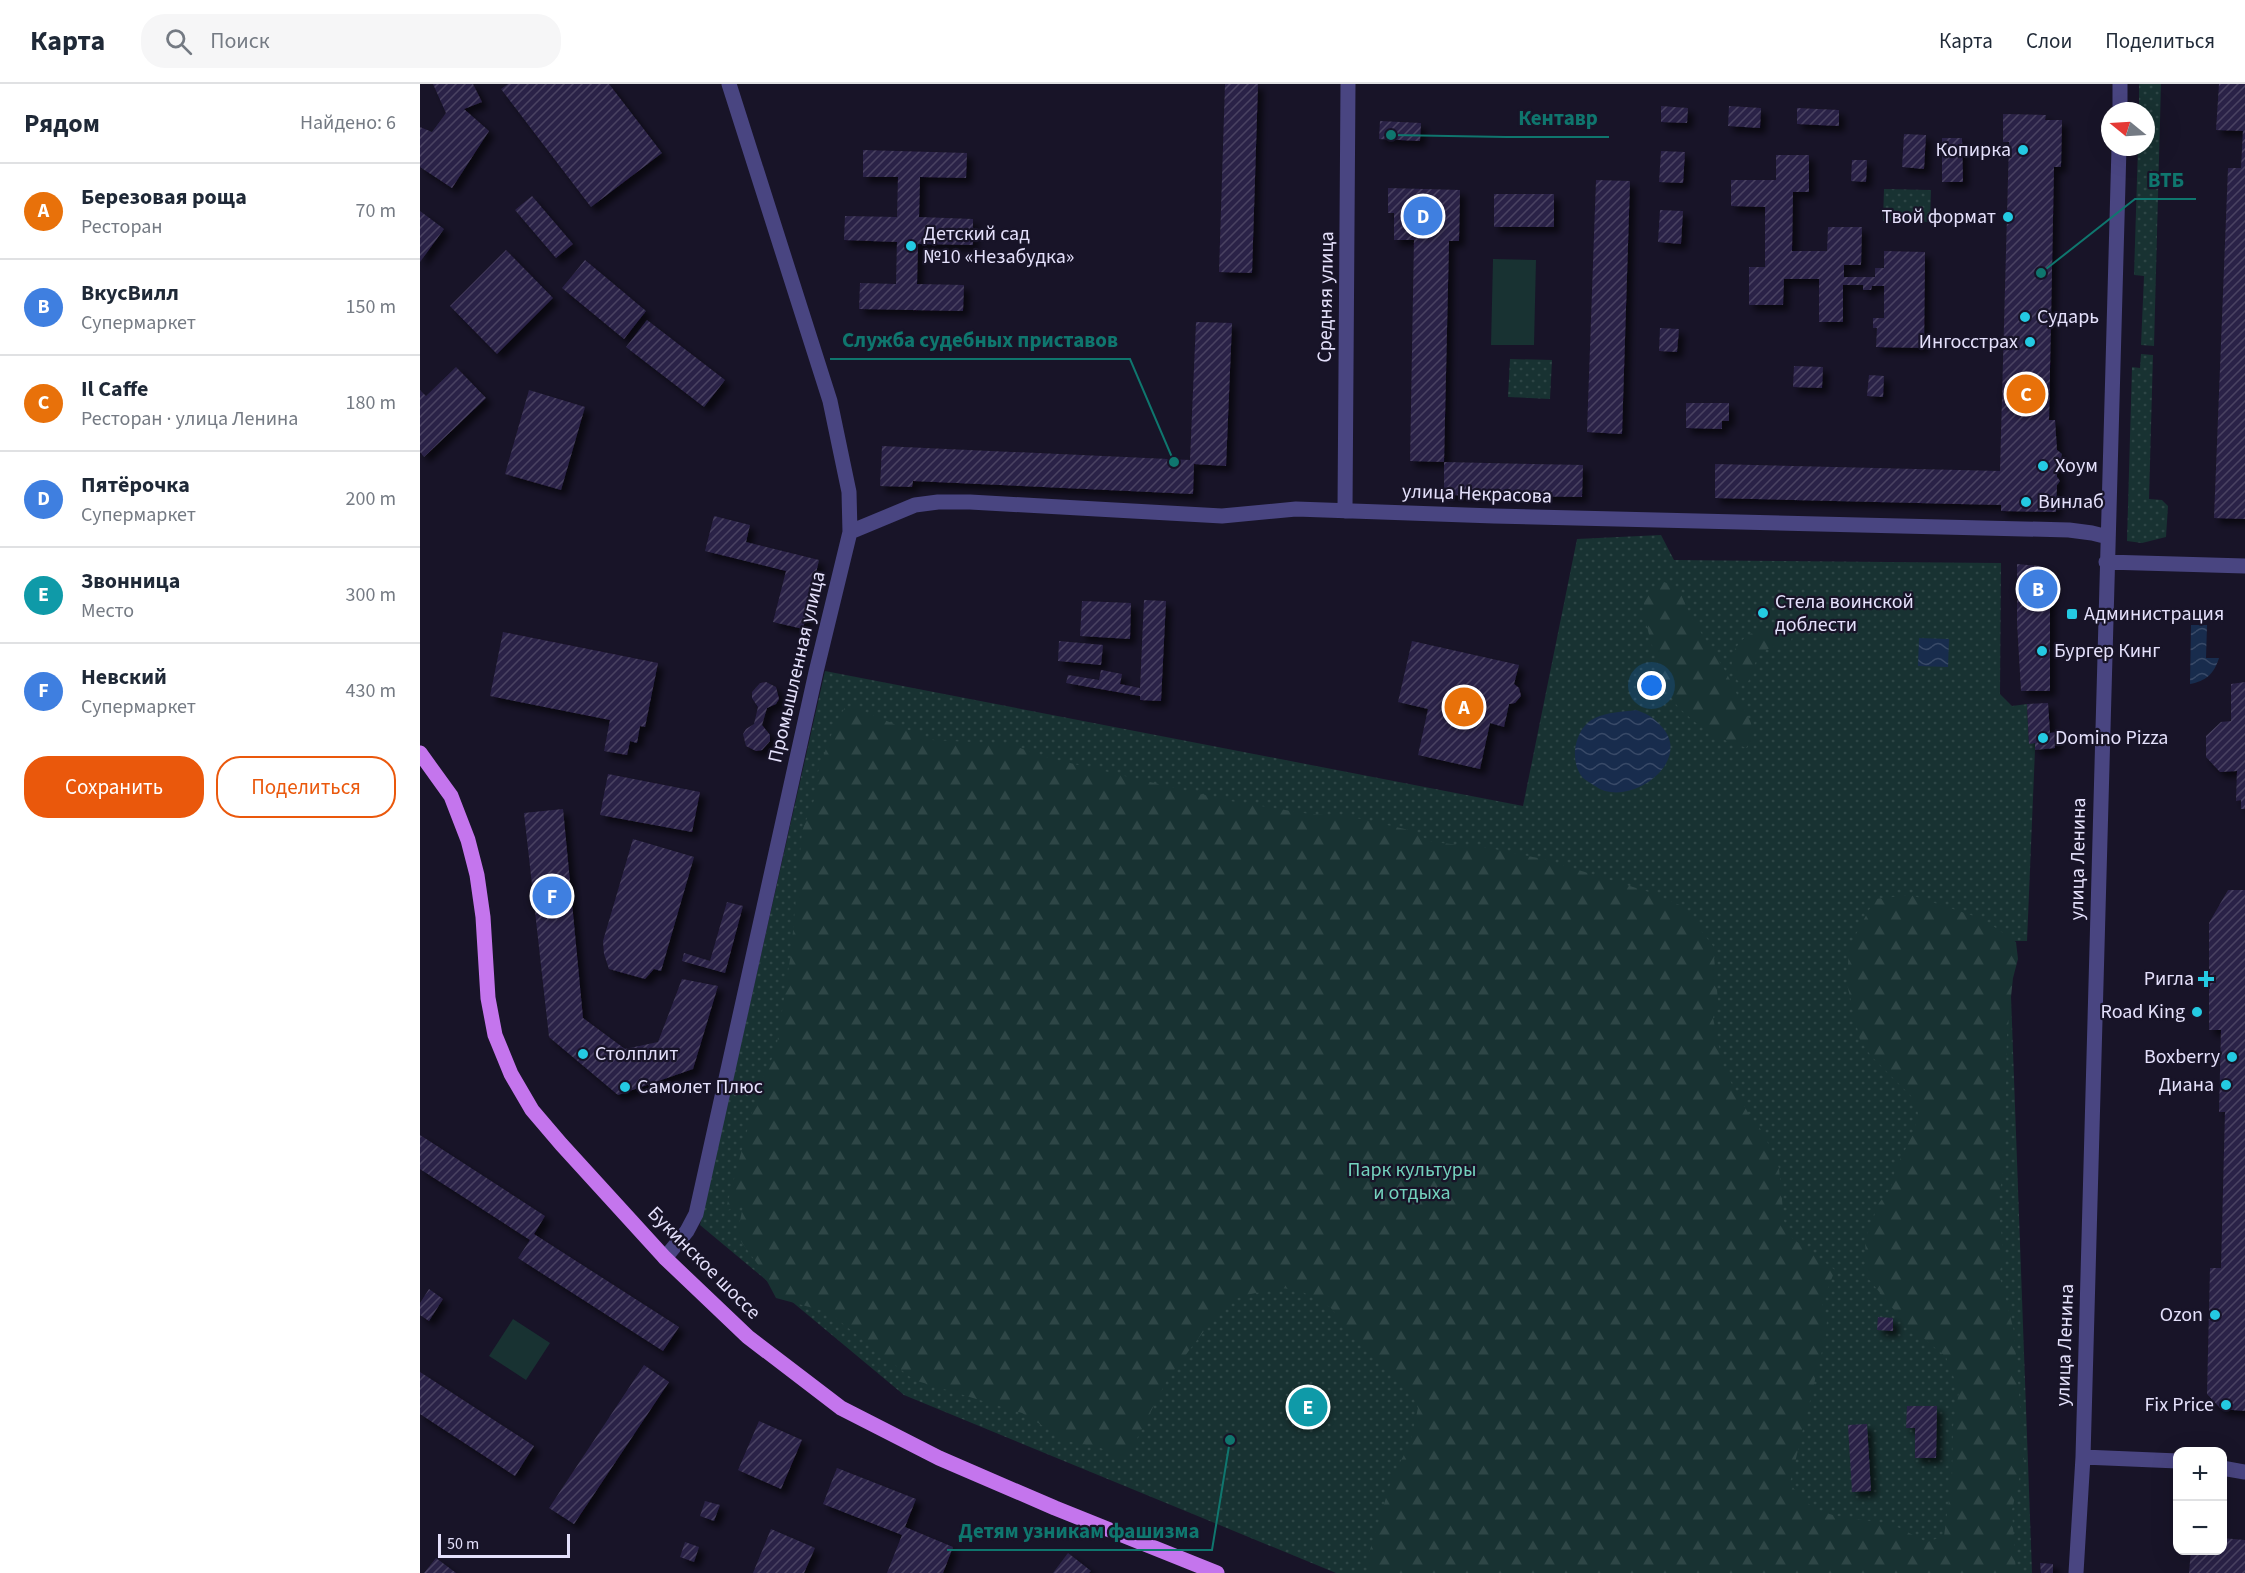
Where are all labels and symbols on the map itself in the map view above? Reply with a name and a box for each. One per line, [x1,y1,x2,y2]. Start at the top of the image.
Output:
callout: Кентавр [1506,98,1609,137]
north arrow [2101,102,2155,156]
text: Кентавр [1518,103,1598,133]
place label: Копирка [1935,136,2011,164]
marker: Копирка [2016,143,2030,157]
callout: ВТБ [2135,160,2196,199]
text: ВТБ [2148,165,2184,195]
pin: D [1404,194,1442,238]
place label: Твой формат [1882,203,1996,231]
marker: Твой формат [2001,210,2015,224]
place label: Детский сад №10 «Незабудка» [923,220,1074,271]
street label: Средняя улица [1311,231,1341,363]
marker: Детский сад №10 «Незабудка» [904,239,918,253]
place label: Сударь [2037,303,2099,331]
marker: Сударь [2018,310,2032,324]
callout: Служба судебных приставов [830,320,1130,359]
text: Служба судебных приставов [842,325,1118,355]
place label: Ингосстрах [1919,328,2018,356]
marker: Ингосстрах [2023,335,2037,349]
pin: C [2006,372,2046,416]
place label: Хоум [2055,452,2098,480]
marker: Хоум [2036,459,2050,473]
street label: улица Некрасова [1402,477,1552,511]
place label: Винлаб [2038,488,2104,516]
marker: Винлаб [2019,495,2033,509]
pin: B [2018,566,2058,612]
street label: Промышленная улица [761,568,833,766]
place label: Стела воинской доблести [1775,588,1914,639]
place label: Администрация [2084,600,2224,628]
marker: Стела воинской доблести [1756,606,1770,620]
marker: Администрация [2065,607,2079,621]
place label: Бургер Кинг [2054,637,2161,665]
marker: Бургер Кинг [2035,644,2049,658]
your location [1637,671,1666,700]
pin: A [1444,684,1484,730]
place label: Domino Pizza [2055,724,2168,752]
marker: Domino Pizza [2036,731,2050,745]
street label: улица Ленина [2063,797,2093,921]
pin: F [532,874,572,918]
place label: Ригла [2144,965,2194,993]
marker: Ригла [2199,972,2213,986]
place label: Road King [2101,998,2185,1026]
marker: Road King [2190,1005,2204,1019]
place label: Столплит [595,1040,678,1068]
place label: Boxberry [2144,1043,2221,1071]
marker: Столплит [576,1047,590,1061]
marker: Boxberry [2225,1050,2239,1064]
place label: Диана [2158,1071,2214,1099]
place label: Самолет Плюс [637,1073,763,1101]
marker: Диана [2219,1078,2233,1092]
marker: Самолет Плюс [618,1080,632,1094]
park label: Парк культуры и отдыха [1348,1156,1476,1207]
street label: Букинское шоссе [641,1200,767,1326]
street label: улица Ленина [2049,1283,2081,1407]
place label: Ozon [2160,1301,2203,1329]
marker: Ozon [2208,1308,2222,1322]
pin: E [1288,1384,1328,1430]
place label: Fix Price [2144,1391,2214,1419]
marker: Fix Price [2219,1398,2233,1412]
callout: Детям узникам фашизма [947,1511,1212,1550]
text: Детям узникам фашизма [959,1516,1199,1546]
scale bar [438,1531,570,1558]

